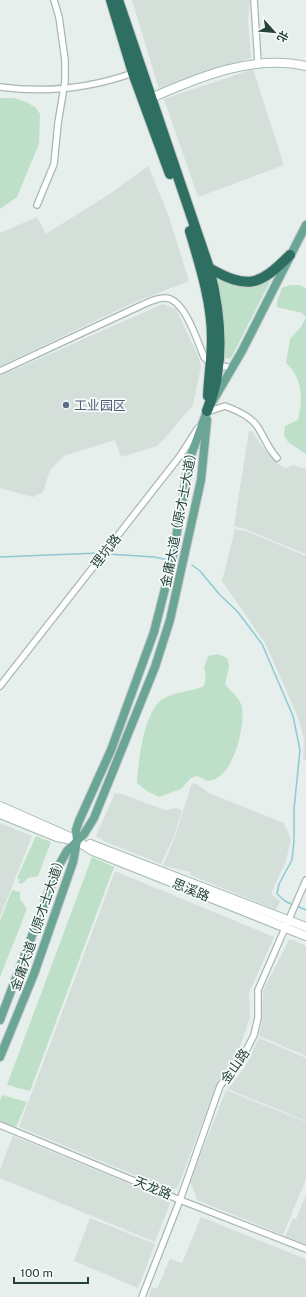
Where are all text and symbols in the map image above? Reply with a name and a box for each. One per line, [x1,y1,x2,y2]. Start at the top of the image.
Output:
north arrow [254,12,294,52]
text: 北 [275,29,291,44]
place label: 工业园区 [74,398,126,413]
marker: 工业园区 [61,400,71,410]
street label: 金庸大道（原才士大道） [158,445,200,589]
street label: 理坑路 [88,531,124,571]
street label: 金庸大道（原才士大道） [8,853,68,993]
street label: 思溪路 [170,876,212,904]
street label: 金山路 [218,1046,252,1086]
street label: 天龙路 [132,1174,174,1202]
scale bar [14,1259,88,1285]
text: 100 m [20,1266,53,1280]

